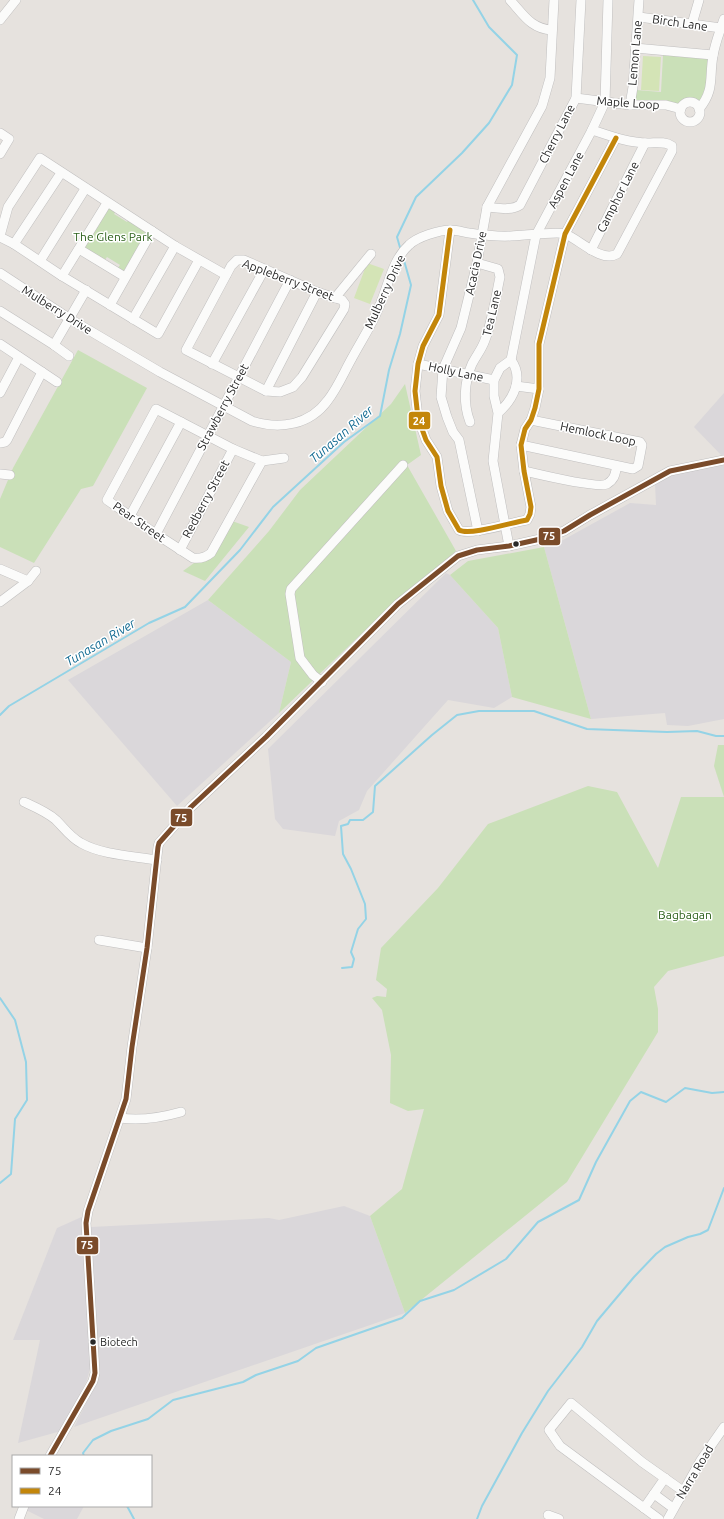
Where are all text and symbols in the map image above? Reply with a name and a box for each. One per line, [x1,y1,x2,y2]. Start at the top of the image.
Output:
street label: Birch Lane [651,12,709,33]
street label: Lemon Lane [625,20,644,86]
street label: Maple Loop [596,94,660,111]
street label: Cherry Lane [536,102,577,165]
street label: Aspen Lane [545,149,586,210]
street label: Camphor Lane [594,159,641,234]
park label: The Glens Park [73,230,153,243]
street label: Acacia Drive [462,230,489,296]
street label: Mulberry Drive [362,253,407,331]
street label: Appleberry Street [241,256,336,303]
street label: Mulberry Drive [20,283,95,336]
street label: Tea Lane [480,288,503,337]
street label: Holly Lane [427,359,485,384]
street label: Strawberry Street [194,361,251,452]
water label: Tunasan River [306,402,376,465]
line badge: 24 [408,411,431,430]
text: 24 [413,415,425,427]
street label: Hemlock Loop [559,419,637,448]
street label: Redberry Street [180,457,232,540]
street label: Pear Street [111,499,168,544]
line badge: 75 [538,527,561,546]
text: 75 [543,530,555,542]
unlabelled marker [511,539,521,549]
water label: Tunasan River [62,615,138,668]
line badge: 75 [170,808,193,827]
text: 75 [175,812,187,824]
park label: Bagbagan [658,908,712,921]
line badge: 75 [76,1236,99,1255]
text: 75 [81,1239,93,1251]
place label: Biotech [100,1336,138,1348]
marker: Biotech [88,1337,98,1347]
street label: Narra Road [673,1443,716,1501]
legend [12,1455,152,1507]
text: 75 [48,1464,62,1477]
text: 24 [48,1484,62,1497]

